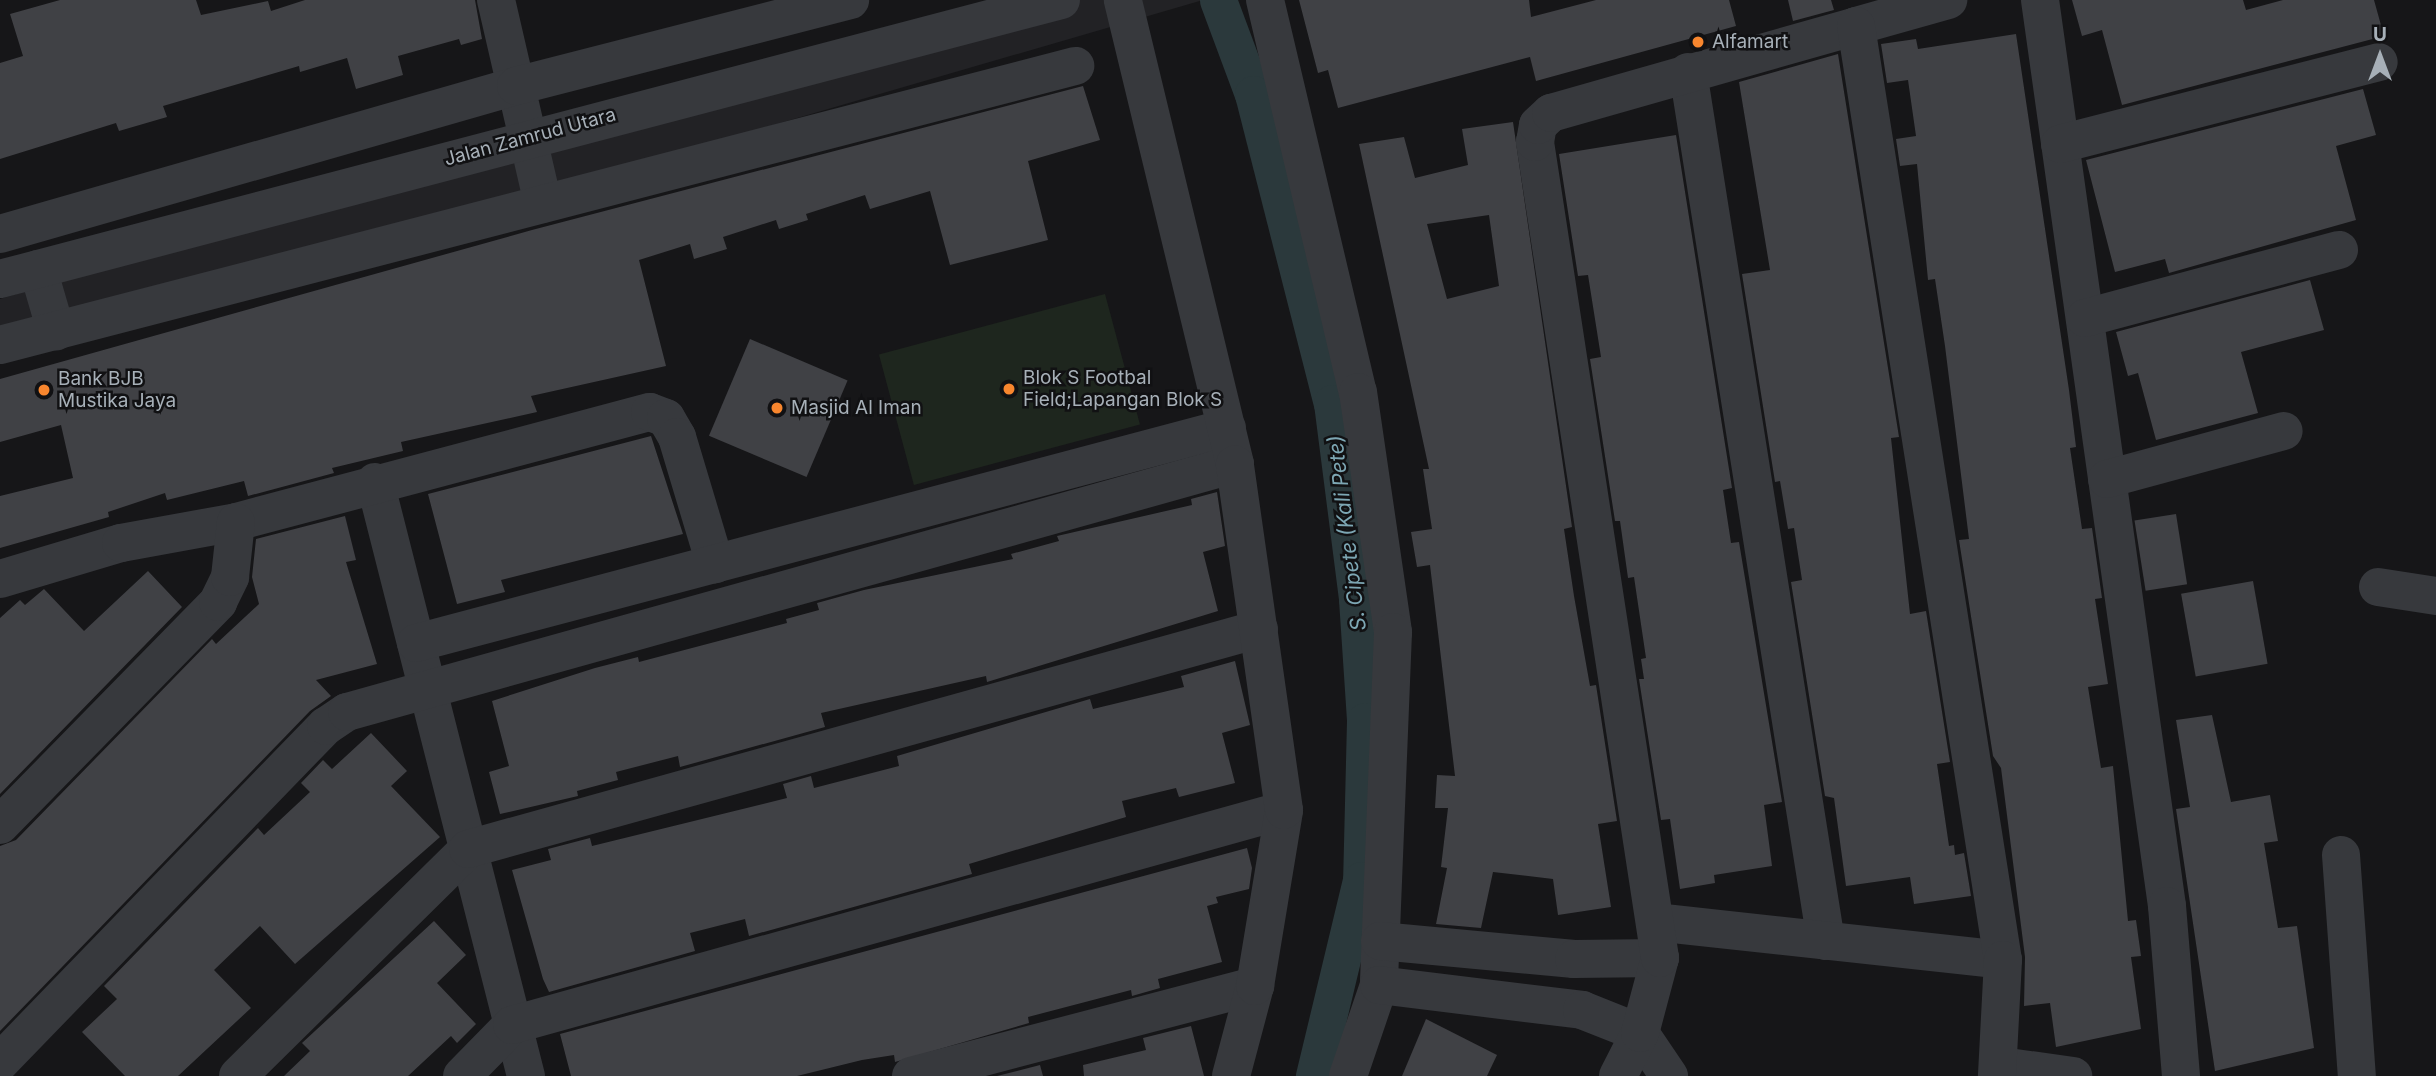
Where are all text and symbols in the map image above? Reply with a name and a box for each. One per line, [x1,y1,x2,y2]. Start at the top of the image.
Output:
north arrow [2345,21,2415,91]
text: U [2373,23,2387,46]
place label: Alfamart [1712,31,1788,53]
marker: Alfamart [1690,34,1706,50]
street label: Jalan Zamrud Utara [442,103,618,171]
place label: Blok S Footbal Field;Lapangan Blok S [1023,367,1222,411]
place label: Bank BJB Mustika Jaya [58,368,176,412]
marker: Blok S Footbal Field;Lapangan Blok S [1001,381,1017,397]
marker: Bank BJB Mustika Jaya [36,382,52,398]
place label: Masjid Al Iman [791,397,922,419]
marker: Masjid Al Iman [769,400,785,416]
water label: S. Cipete (Kali Pete) [1322,434,1372,632]

